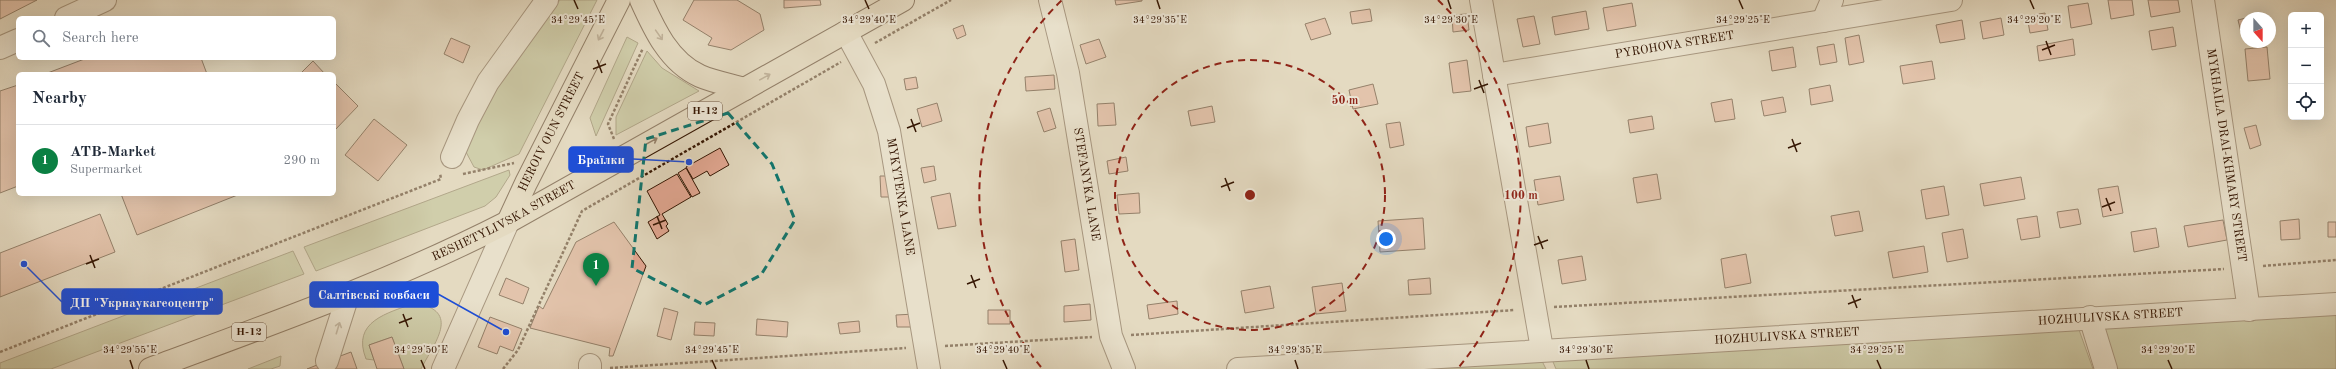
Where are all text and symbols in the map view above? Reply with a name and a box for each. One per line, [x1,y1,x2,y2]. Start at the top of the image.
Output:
north arrow [2240,12,2276,48]
map controls [2288,12,2324,120]
button: + [2288,12,2324,48]
text: 34°29'45"E [551,15,605,25]
text: 34°29'40"E [842,15,896,25]
text: 34°29'35"E [1133,15,1187,25]
text: 34°29'30"E [1424,15,1478,25]
text: 34°29'25"E [1716,15,1770,25]
text: 34°29'20"E [2007,15,2061,25]
search box [16,16,336,60]
icon: search [30,27,52,49]
one-way arrow [597,28,605,40]
one-way arrow [655,29,663,40]
street label: PYROHOVA STREET [1614,30,1735,61]
text: Search here [62,31,139,46]
street label: MYKHAILA DRAI-KHMARY STREET [2204,48,2248,263]
button: − [2288,48,2324,84]
street label: HEROIV OUN STREET [517,71,587,194]
one-way arrow [759,73,771,81]
button: locate [2288,84,2324,120]
text: Nearby [32,90,87,107]
text: 50 m [1332,94,1359,107]
road number: Н-12 [688,102,722,120]
street label: STEFANYKA LANE [1071,127,1101,242]
one-way arrow [646,137,658,145]
street label: MYKYTENKA LANE [884,137,916,256]
text: ATB-Market [70,145,156,160]
callout: Браїлки [569,147,633,172]
text: 1 [41,154,49,167]
text: 290 m [283,154,320,167]
text: Браїлки [577,154,625,167]
text: Supermarket [70,163,142,176]
street label: RESHETYLIVSKA STREET [430,179,578,264]
centre of rings [1243,188,1257,202]
text: 100 m [1504,190,1538,202]
your location [1376,229,1396,249]
pin: 1 [583,253,609,286]
callout: Салтівські ковбаси [310,282,438,307]
callout: ДП "Укрнаукагеоцентр" [62,289,222,314]
text: Салтівські ковбаси [318,289,430,302]
text: ДП "Укрнаукагеоцентр" [70,297,214,310]
street label: HOZHULIVSKA STREET [2038,307,2183,328]
one-way arrow [335,322,342,335]
road number: Н-12 [232,323,266,341]
street label: HOZHULIVSKA STREET [1714,326,1860,347]
text: 34°29'55"E [103,345,157,355]
text: 34°29'50"E [394,345,448,355]
text: 34°29'45"E [685,345,739,355]
text: 34°29'40"E [976,345,1030,355]
text: 34°29'35"E [1268,345,1322,355]
text: 34°29'30"E [1559,345,1613,355]
text: 34°29'25"E [1850,345,1904,355]
text: 34°29'20"E [2141,345,2195,355]

